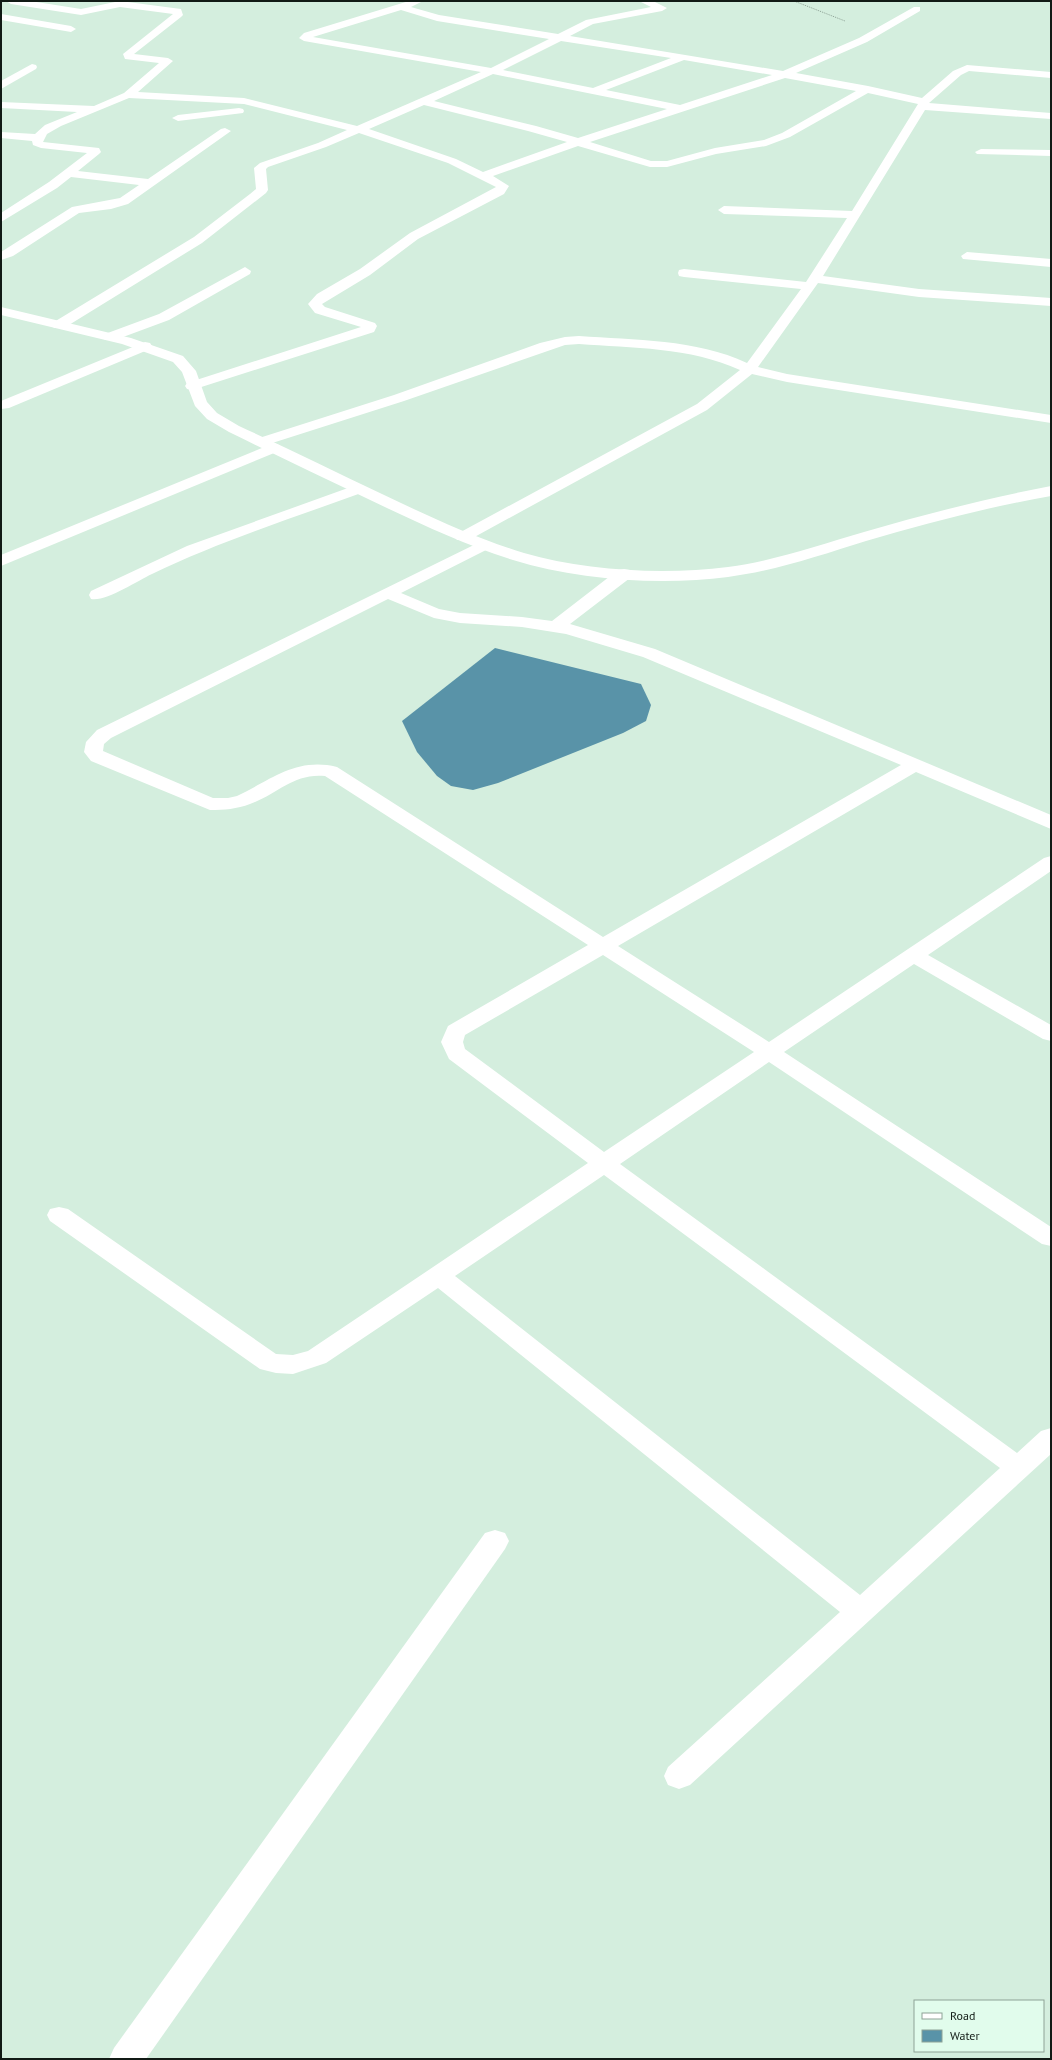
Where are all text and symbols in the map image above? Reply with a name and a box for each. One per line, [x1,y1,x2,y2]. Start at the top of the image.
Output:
legend [914,2000,1044,2052]
text: Road [950,2008,975,2023]
text: Water [950,2028,980,2043]

